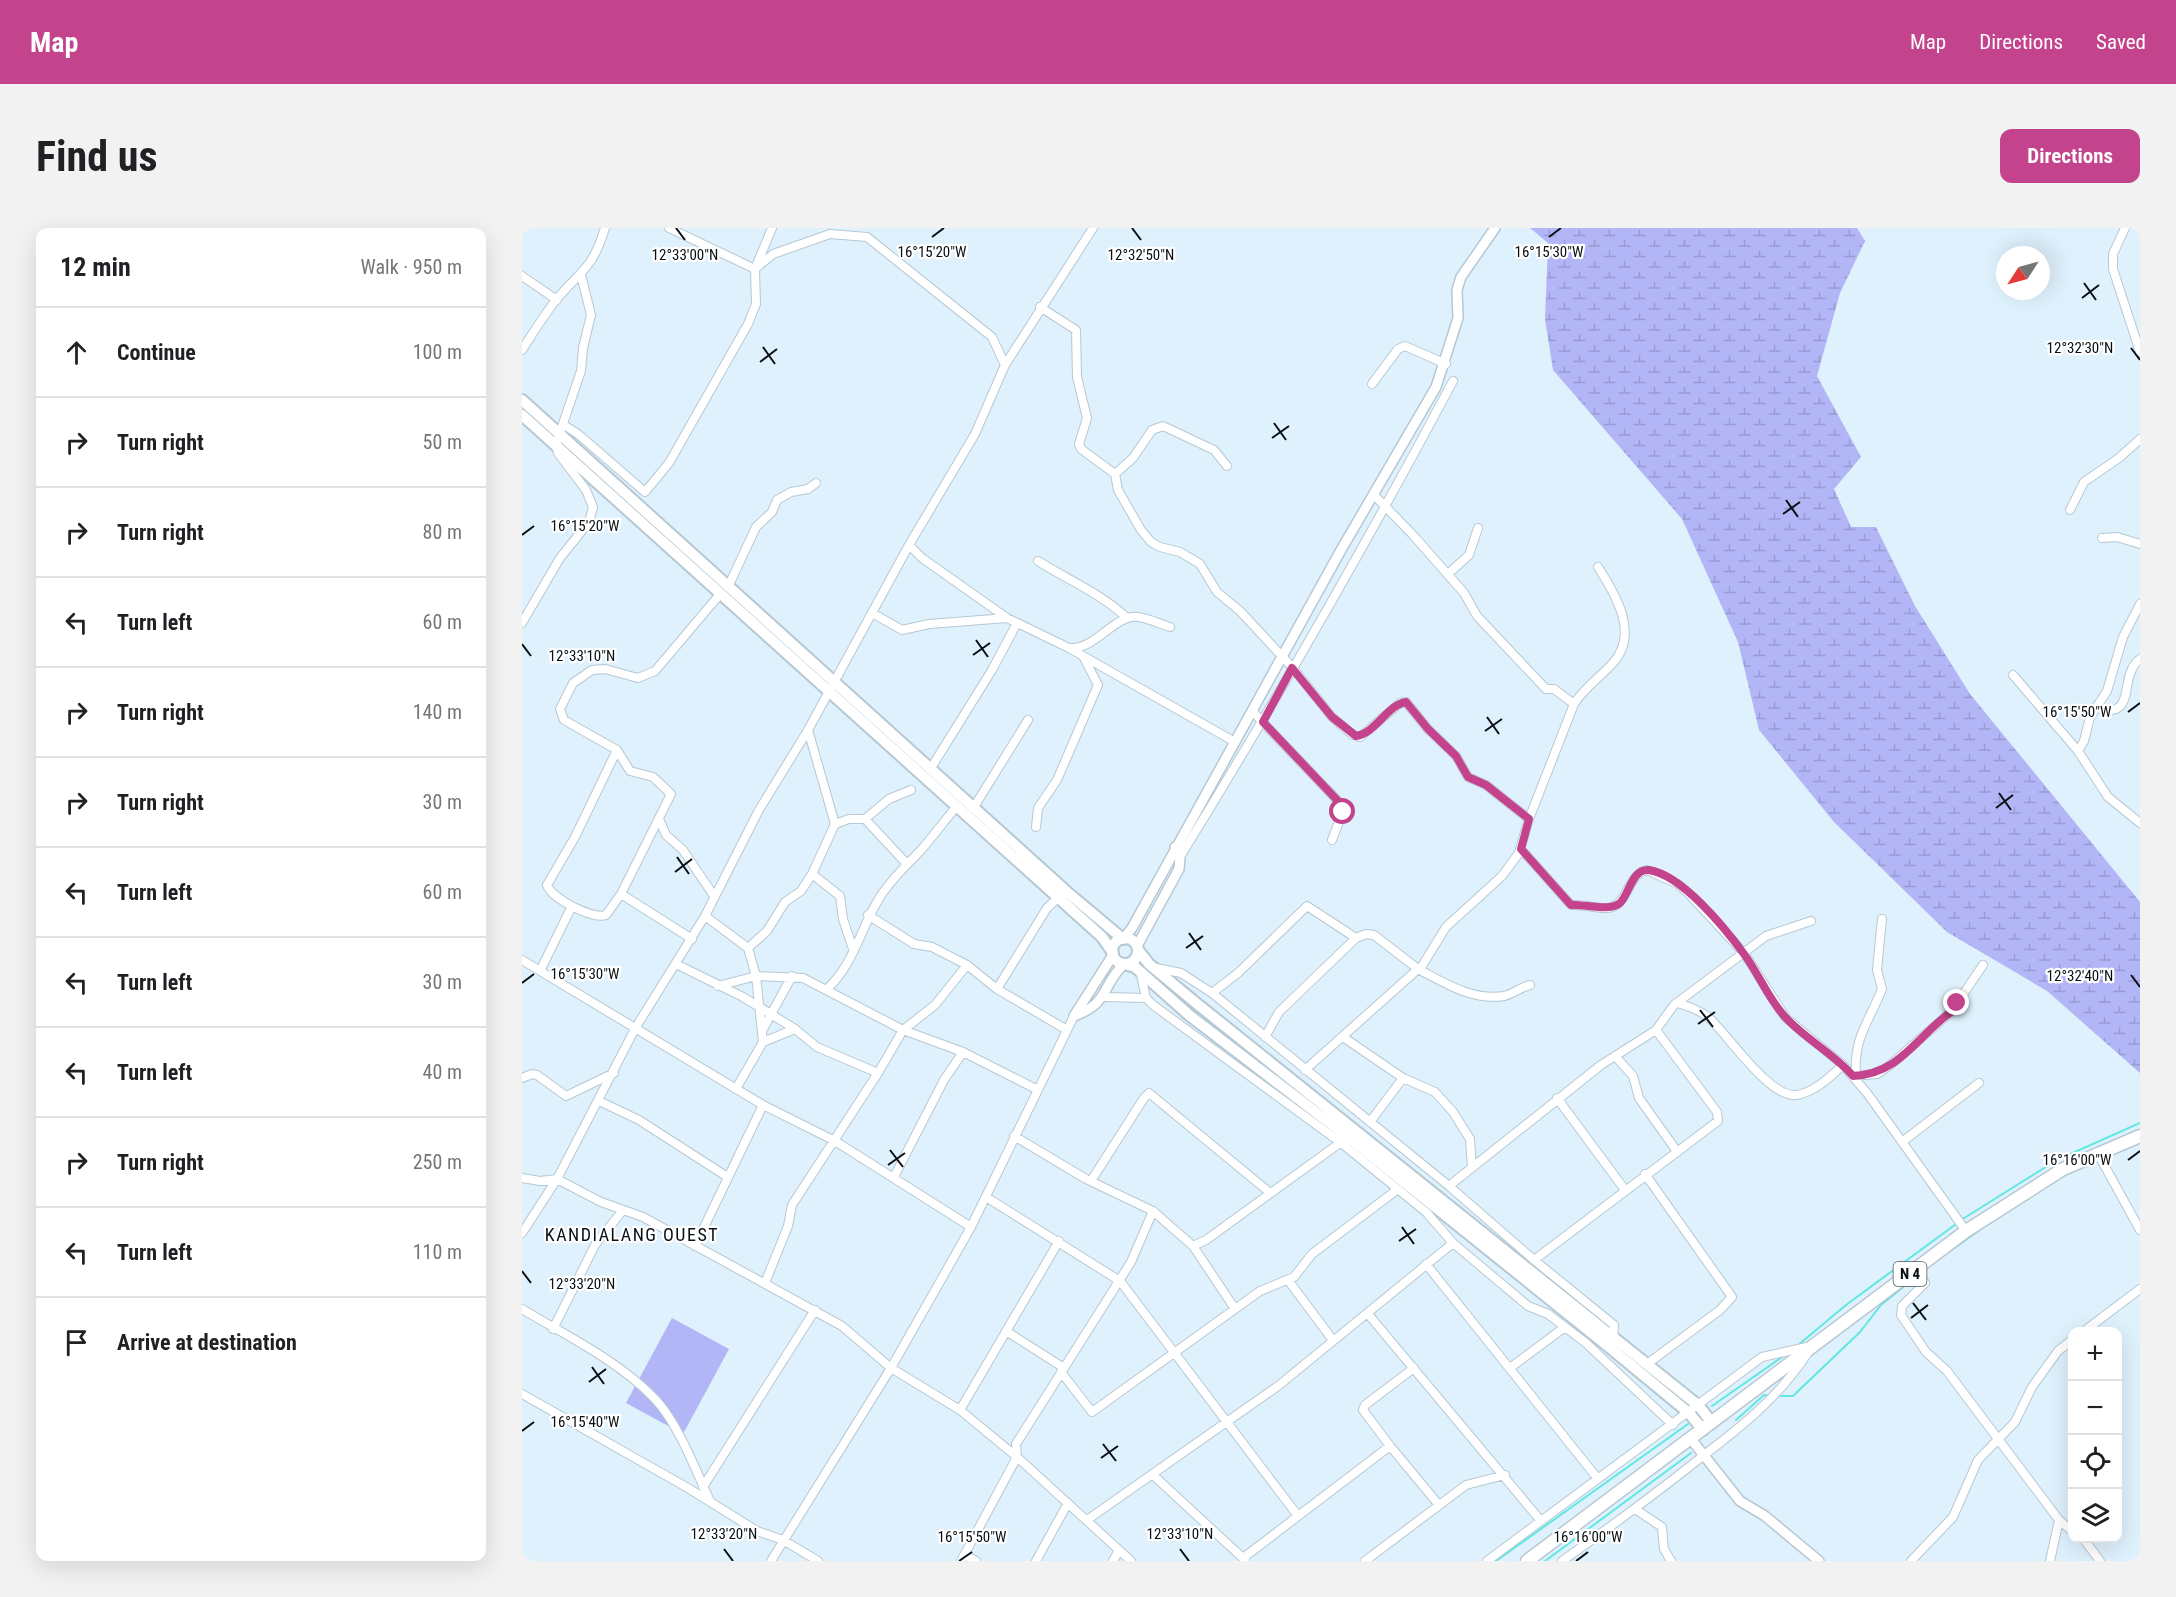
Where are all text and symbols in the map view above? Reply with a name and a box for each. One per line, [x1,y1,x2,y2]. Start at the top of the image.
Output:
text: Map [30,26,78,59]
text: Map [1910,30,1946,54]
text: Directions [1979,30,2063,54]
text: Saved [2096,30,2146,54]
button: Directions [2000,129,2140,183]
text: Find us [36,132,157,181]
text: 16°15'20"W [898,243,967,261]
text: 16°15'30"W [1515,243,1584,261]
text: 12°33'00"N [652,246,718,264]
text: 12°32'50"N [1108,246,1174,264]
north arrow [1996,246,2050,300]
text: 12 min [60,252,131,282]
text: Walk · 950 m [361,255,462,279]
icon: ahead [60,336,93,369]
text: 12°32'30"N [2047,339,2113,357]
text: Continue [117,340,196,365]
text: 100 m [413,340,462,364]
icon: right [60,426,93,459]
text: Turn right [117,430,204,455]
text: 50 m [423,430,462,454]
icon: right [60,516,93,549]
text: 16°15'20"W [551,517,620,535]
text: Turn right [117,520,204,545]
text: 80 m [423,520,462,544]
icon: left [60,606,93,639]
text: Turn left [117,610,192,635]
text: 60 m [423,610,462,634]
text: 12°33'10"N [549,647,615,665]
icon: right [60,696,93,729]
text: Turn right [117,700,204,725]
text: 140 m [413,700,462,724]
text: 16°15'50"W [2043,703,2112,721]
icon: right [60,786,93,819]
text: Turn right [117,790,204,815]
text: 30 m [423,790,462,814]
route start [1329,798,1355,824]
icon: left [60,876,93,909]
text: Turn left [117,880,192,905]
text: 60 m [423,880,462,904]
text: 16°15'30"W [551,965,620,983]
icon: left [60,966,93,999]
text: 12°32'40"N [2047,967,2113,985]
text: Turn left [117,970,192,995]
text: 30 m [423,970,462,994]
route end [1943,989,1969,1015]
icon: left [60,1056,93,1089]
text: Turn left [117,1060,192,1085]
text: 40 m [423,1060,462,1084]
icon: right [60,1146,93,1179]
text: Turn right [117,1150,204,1175]
text: 250 m [413,1150,462,1174]
text: 16°16'00"W [2043,1151,2112,1169]
district label: KANDIALANG OUEST [545,1224,719,1245]
icon: left [60,1236,93,1269]
text: Turn left [117,1240,192,1265]
text: 110 m [413,1240,462,1264]
road number: N 4 [1894,1262,1926,1286]
text: 12°33'20"N [549,1275,615,1293]
icon: arrive [60,1326,93,1359]
map controls [2068,1327,2122,1543]
button: + [2068,1327,2122,1381]
text: Arrive at destination [117,1330,297,1355]
button: − [2068,1381,2122,1435]
text: 16°15'40"W [551,1413,620,1431]
button: locate [2068,1435,2122,1489]
button: layers [2068,1489,2122,1543]
text: 12°33'20"N [691,1525,757,1543]
text: 12°33'10"N [1147,1525,1213,1543]
text: 16°15'50"W [938,1528,1007,1546]
text: 16°16'00"W [1554,1528,1623,1546]

